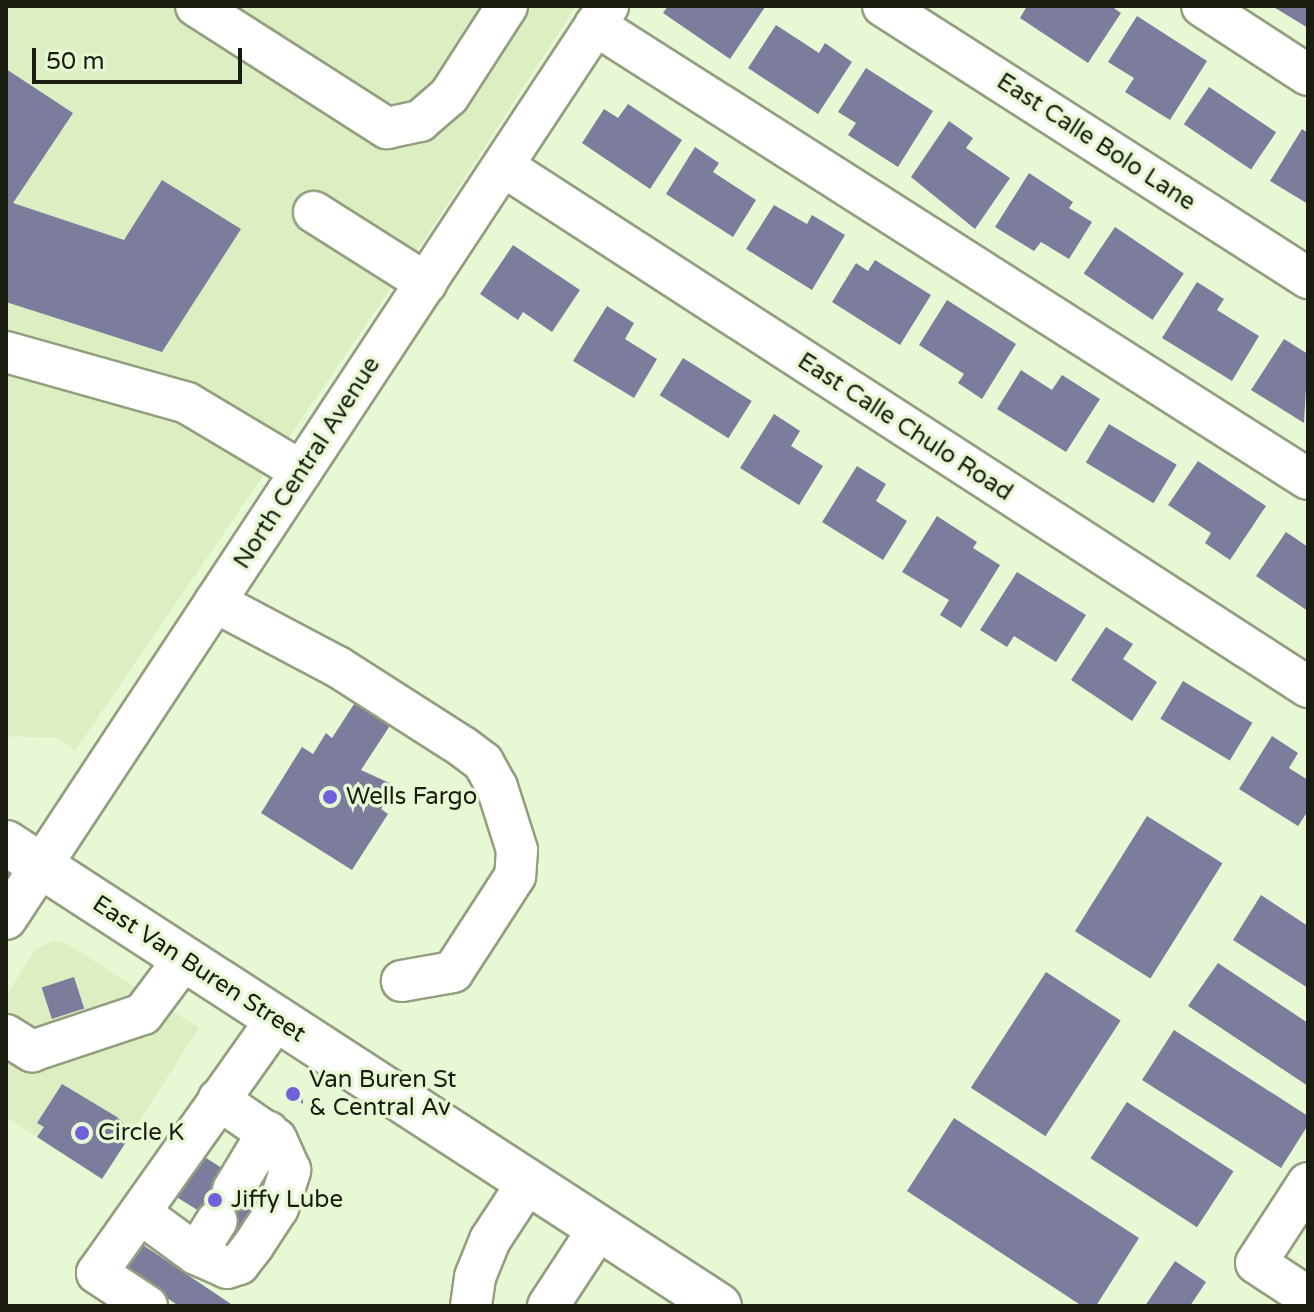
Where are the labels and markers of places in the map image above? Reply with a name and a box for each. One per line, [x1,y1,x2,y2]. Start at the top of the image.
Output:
place label: Wells Fargo [346,783,477,811]
marker: Wells Fargo [321,788,339,806]
place label: Van Buren St & Central Av [309,1066,456,1122]
marker: Van Buren St & Central Av [284,1085,302,1103]
place label: Circle K [98,1119,184,1147]
marker: Circle K [73,1124,91,1142]
place label: Jiffy Lube [231,1186,343,1214]
marker: Jiffy Lube [206,1191,224,1209]

